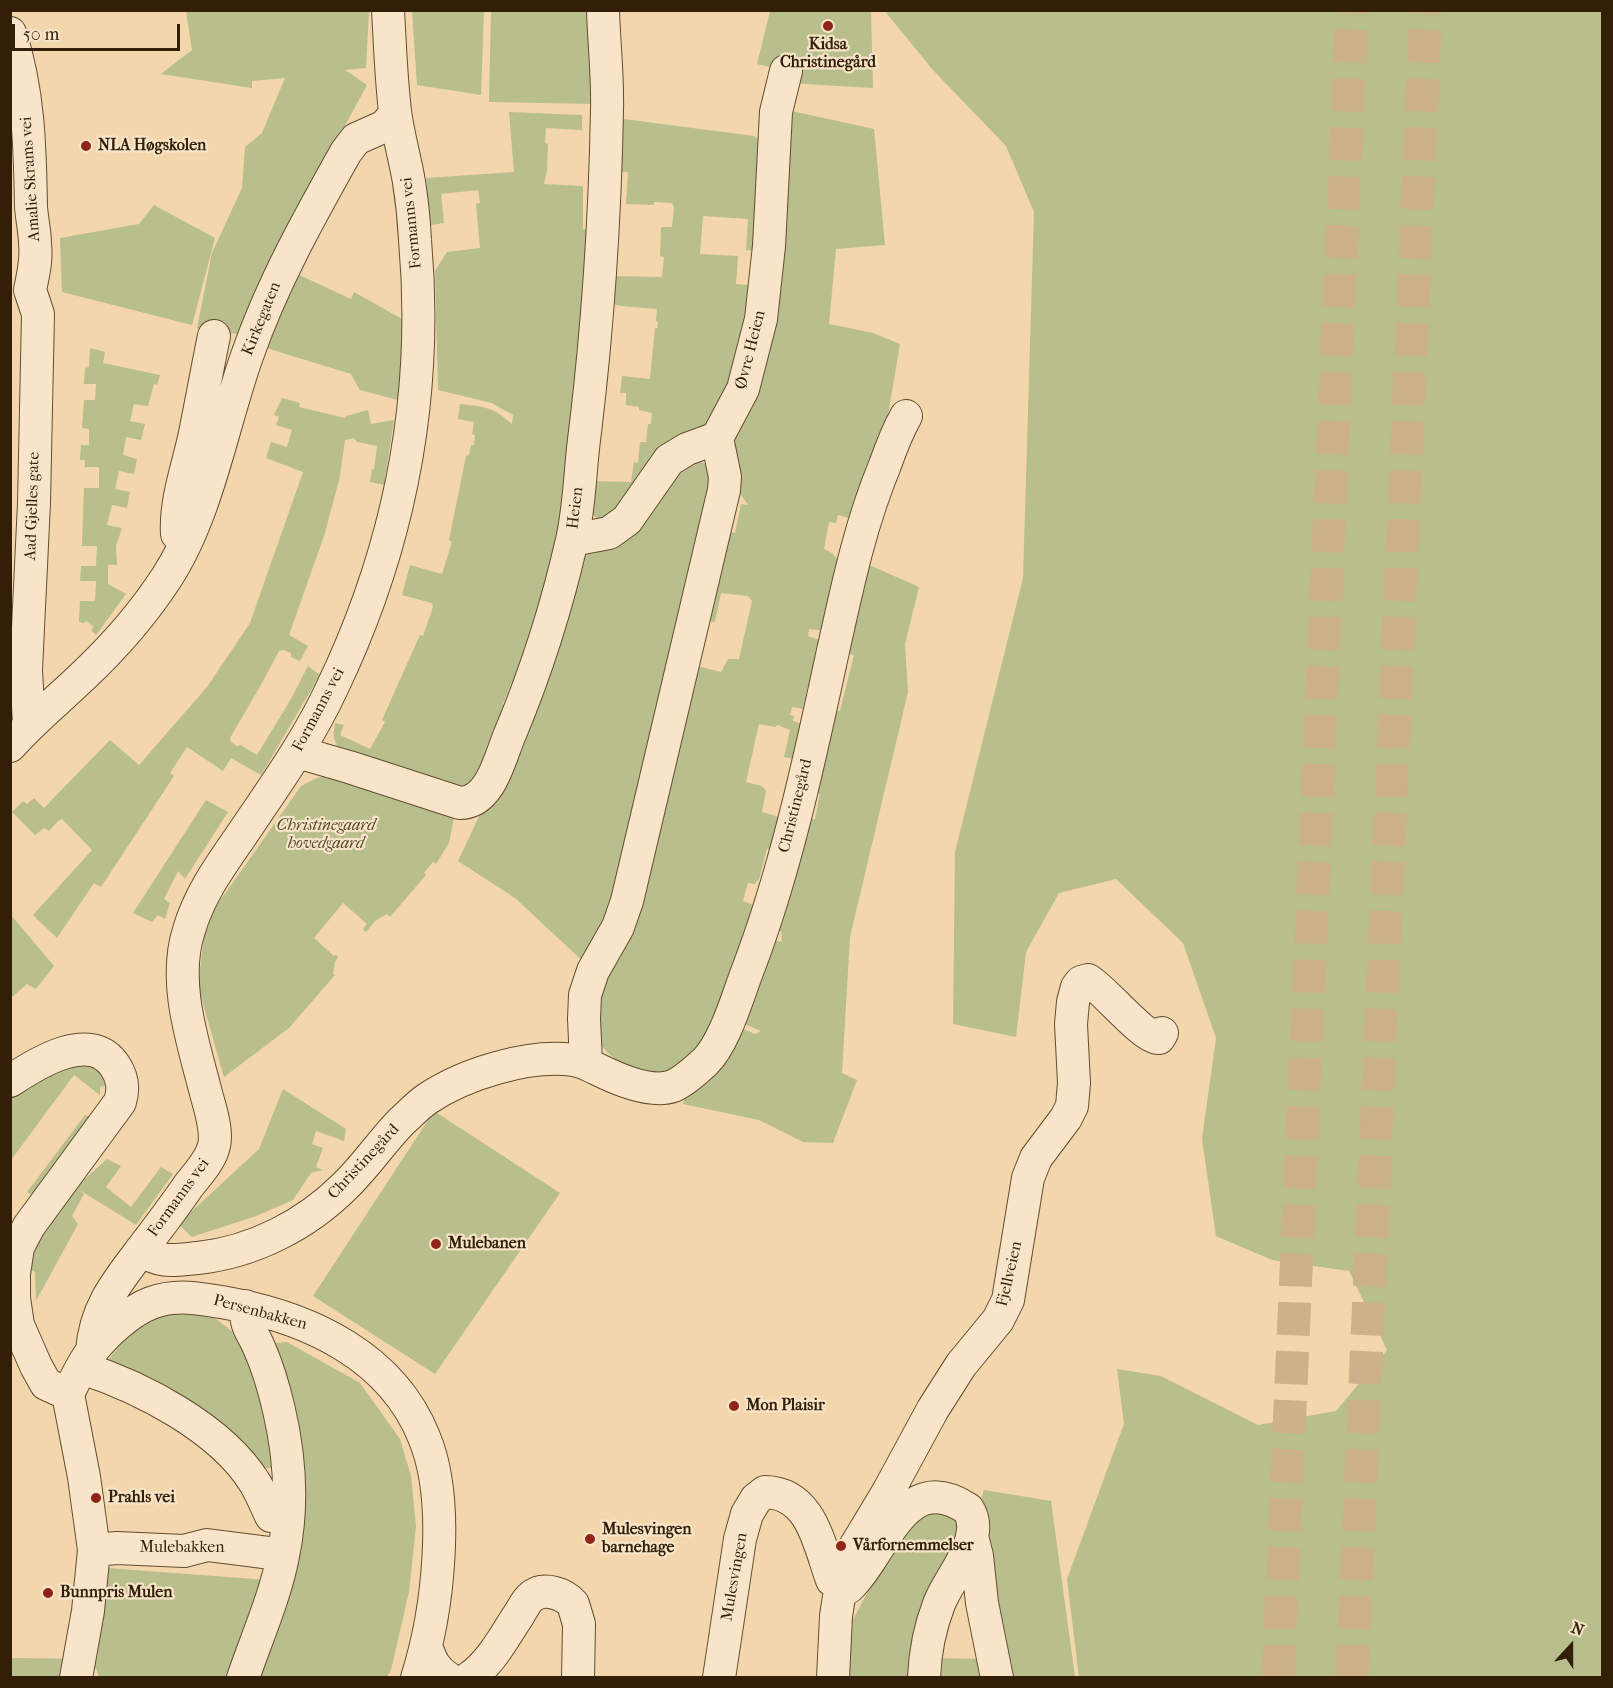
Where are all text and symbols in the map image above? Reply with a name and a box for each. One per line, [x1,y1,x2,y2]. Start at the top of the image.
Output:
scale bar [15,12,183,50]
marker: Kidsa Christinegård [821,19,835,33]
text: 50 m [23,24,59,45]
place label: Kidsa Christinegård [780,35,876,73]
street label: Amalie Skrams vei [17,116,45,242]
place label: NLA Høgskolen [98,136,206,156]
marker: NLA Høgskolen [79,139,93,153]
street label: Formanns vei [398,176,426,270]
street label: Kirkegaten [239,279,285,359]
street label: Øvre Heien [732,308,770,392]
street label: Aad Gjelles gate [22,451,44,561]
street label: Heien [564,486,588,530]
street label: Formanns vei [289,665,349,755]
street label: Christinegård [775,757,817,855]
park label: Christinegaard hovedgaard [277,816,375,854]
street label: Christinegård [324,1120,404,1204]
street label: Formanns vei [144,1155,214,1241]
place label: Mulebanen [448,1234,526,1254]
marker: Mulebanen [429,1237,443,1251]
street label: Fjellveien [993,1239,1027,1309]
street label: Persenbakken [211,1291,309,1335]
place label: Mon Plaisir [746,1396,825,1416]
marker: Mon Plaisir [727,1399,741,1413]
place label: Prahls vei [108,1488,175,1508]
marker: Prahls vei [89,1491,103,1505]
place label: Mulesvingen barnehage [602,1520,691,1558]
street label: Mulesvingen [718,1531,752,1623]
marker: Mulesvingen barnehage [583,1532,597,1546]
place label: Vårfornemmelser [853,1536,974,1556]
street label: Mulebakken [140,1538,224,1558]
marker: Vårfornemmelser [834,1539,848,1553]
place label: Bunnpris Mulen [60,1583,173,1603]
marker: Bunnpris Mulen [41,1586,55,1600]
north arrow [1541,1616,1601,1676]
text: N [1569,1618,1587,1640]

